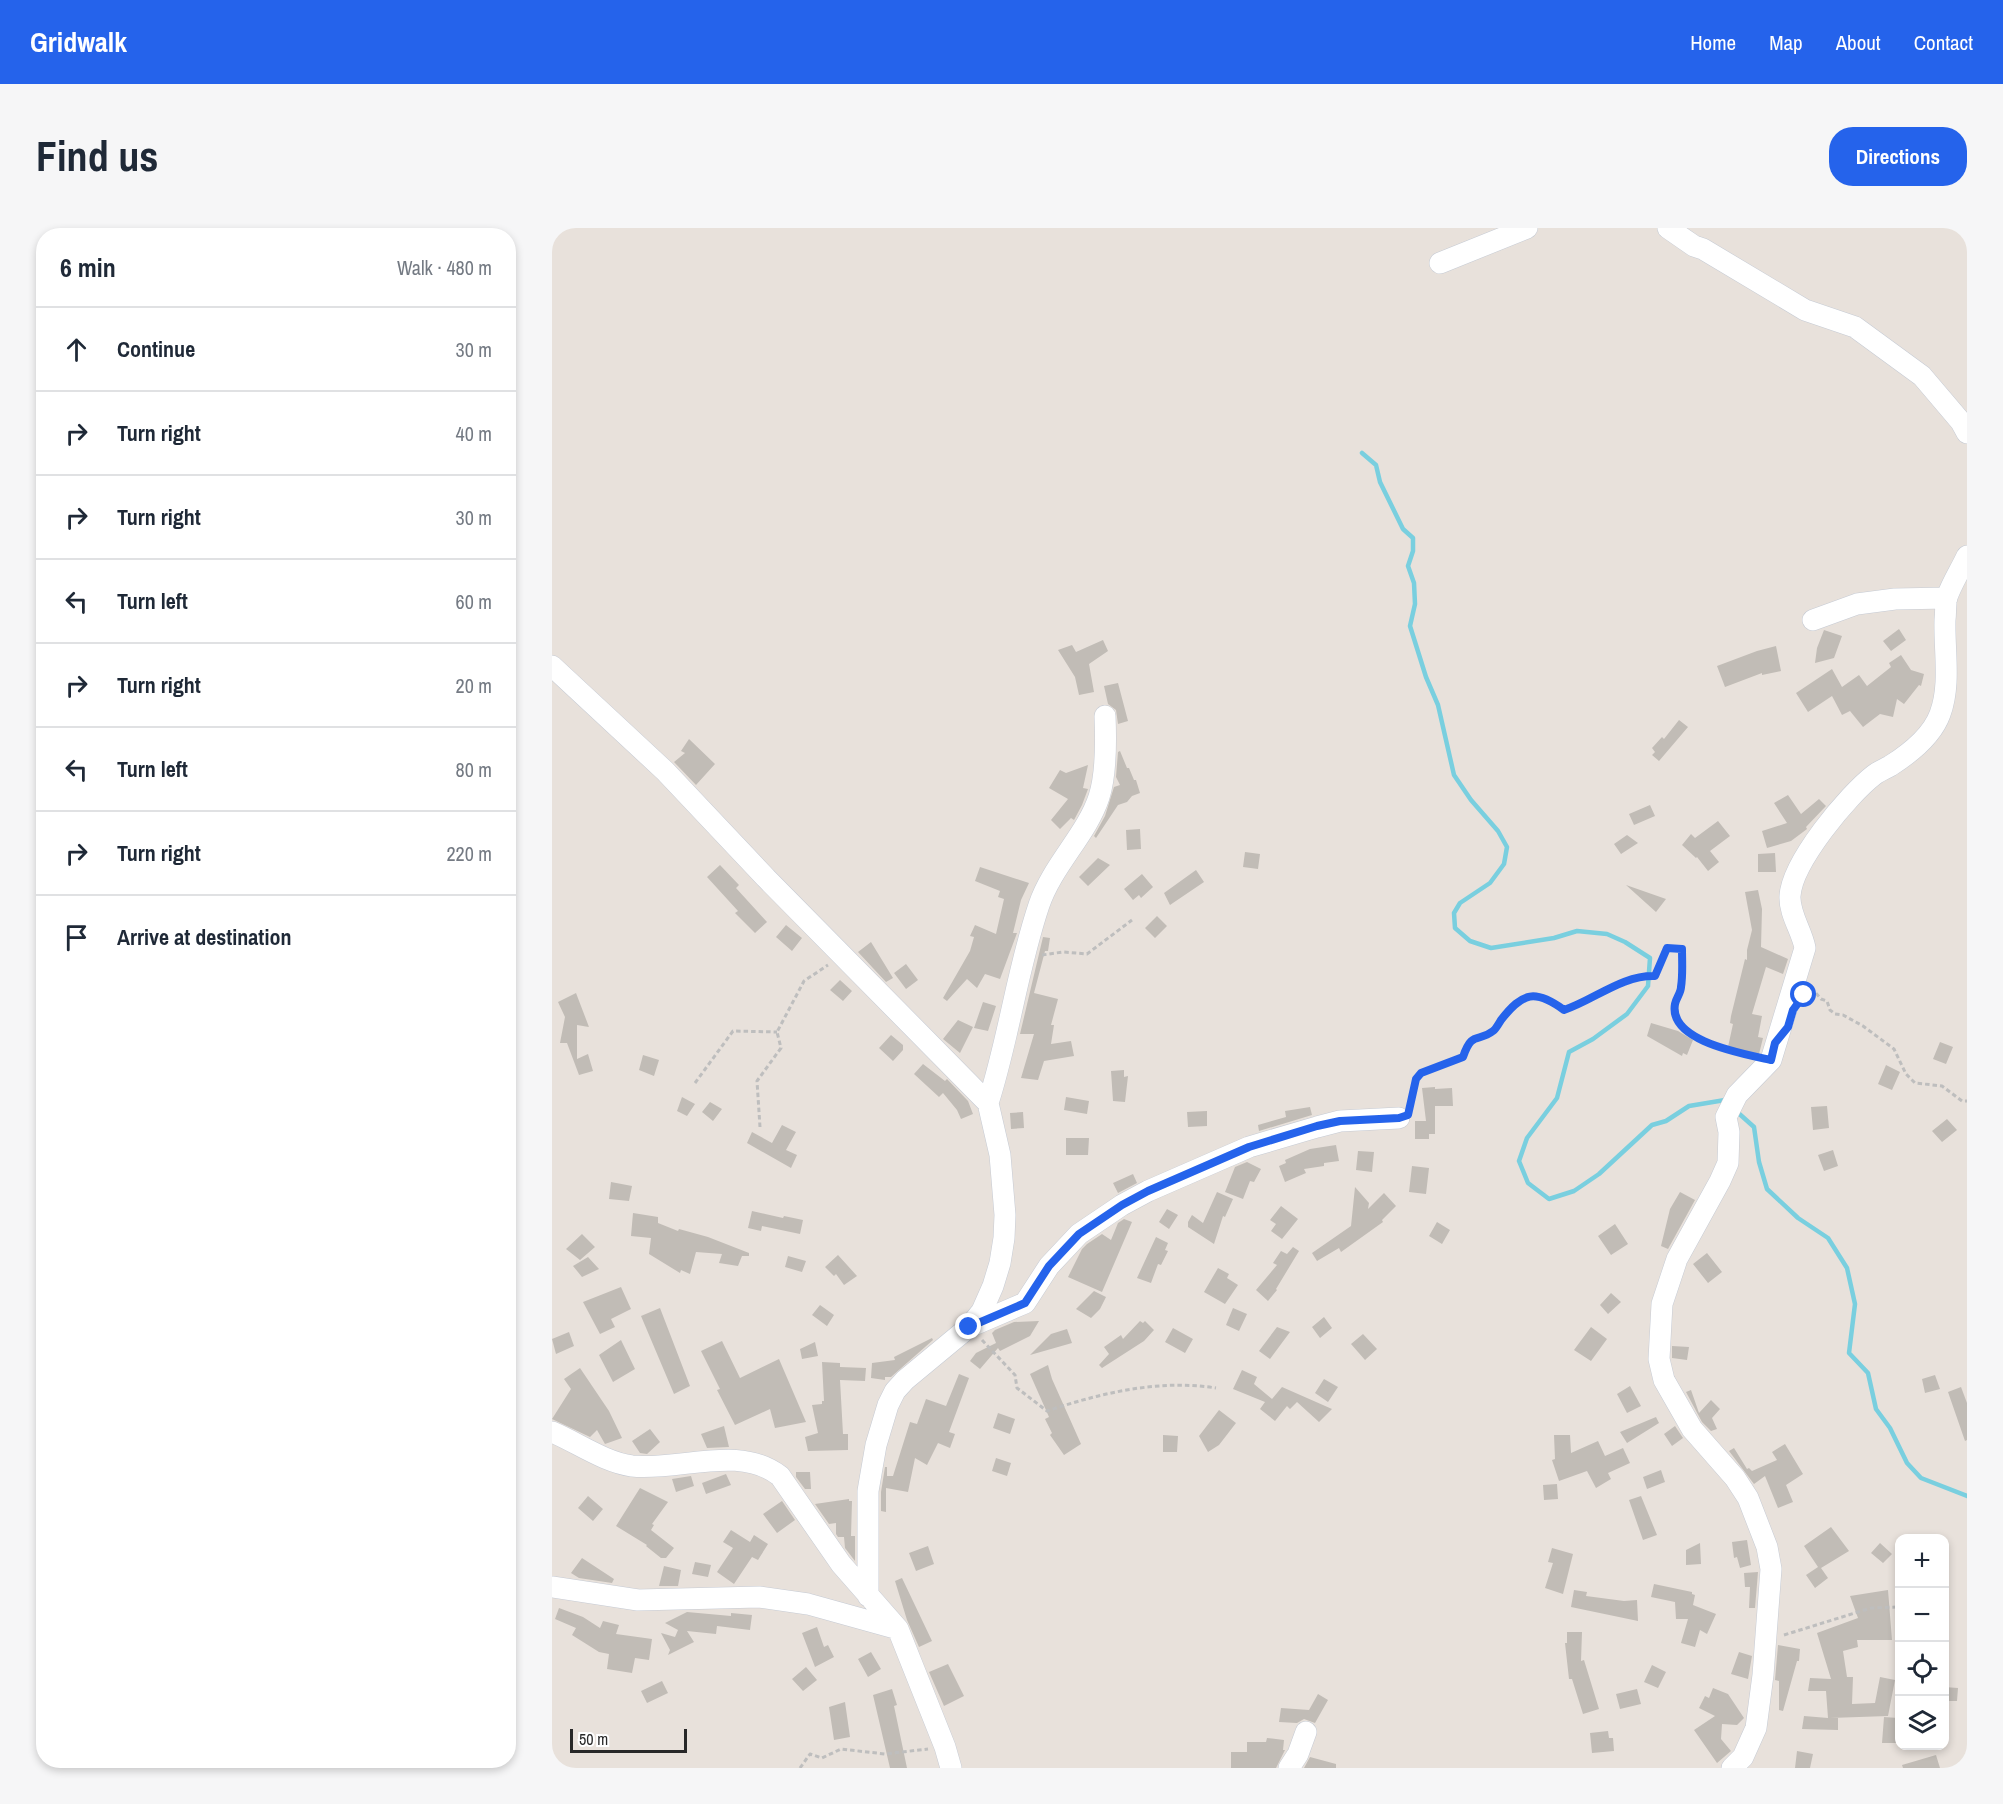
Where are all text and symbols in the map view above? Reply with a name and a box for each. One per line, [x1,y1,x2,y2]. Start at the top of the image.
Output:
text: Gridwalk [30,23,127,61]
text: Home [1690,28,1736,57]
text: Map [1769,28,1803,57]
text: About [1836,28,1881,57]
text: Contact [1914,28,1973,57]
button: Directions [1829,127,1967,186]
text: Find us [36,128,158,184]
text: 6 min [60,250,116,285]
text: Walk · 480 m [397,254,492,281]
icon: ahead [60,333,93,366]
text: Continue [117,334,195,364]
text: 30 m [456,336,492,363]
icon: right [60,417,93,450]
text: Turn right [117,418,201,448]
text: 40 m [456,420,492,447]
icon: right [60,501,93,534]
text: Turn right [117,502,201,532]
text: 30 m [456,504,492,531]
icon: left [60,585,93,618]
text: Turn left [117,586,188,616]
text: 60 m [456,588,492,615]
icon: right [60,669,93,702]
text: Turn right [117,670,201,700]
text: 20 m [456,672,492,699]
icon: left [60,753,93,786]
text: Turn left [117,754,188,784]
text: 80 m [456,756,492,783]
icon: right [60,837,93,870]
text: Turn right [117,838,201,868]
text: 220 m [446,840,492,867]
icon: arrive [60,921,93,954]
text: Arrive at destination [117,922,291,952]
route start [1790,981,1816,1007]
route end [955,1313,981,1339]
map controls [1895,1534,1949,1750]
button: + [1895,1534,1949,1588]
button: − [1895,1588,1949,1642]
button: locate [1895,1642,1949,1696]
button: layers [1895,1696,1949,1750]
scale bar [570,1726,687,1754]
text: 50 m [579,1728,608,1750]

